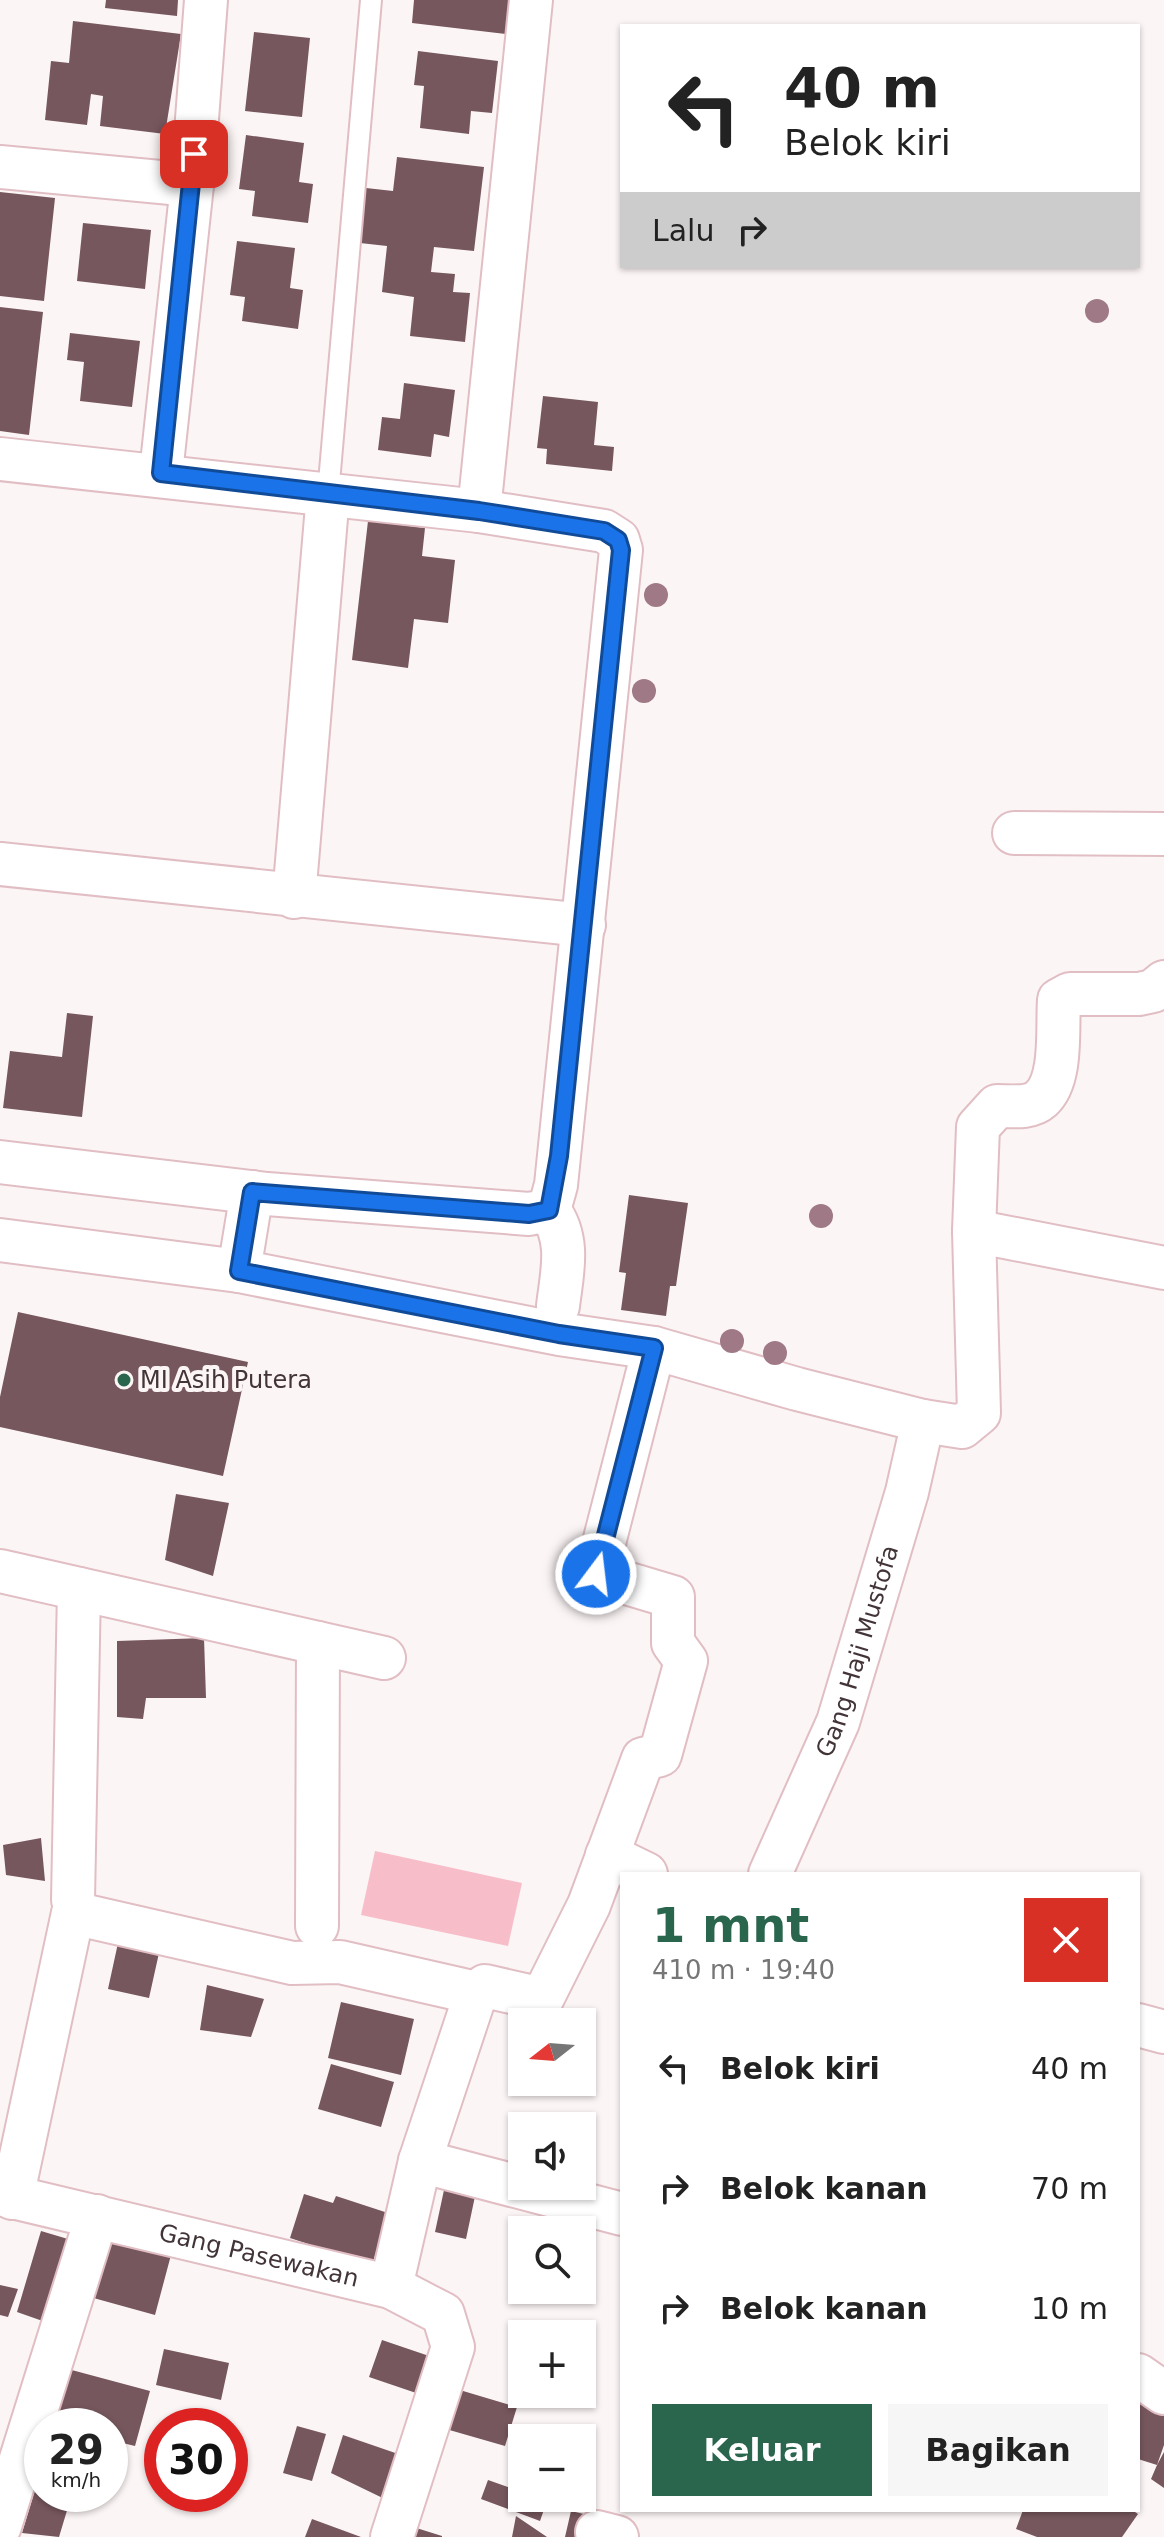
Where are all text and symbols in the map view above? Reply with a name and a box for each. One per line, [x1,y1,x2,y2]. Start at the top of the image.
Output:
text: 40 m [784,55,940,120]
icon: left [652,56,756,160]
pin [160,120,228,188]
text: Belok kiri [784,122,951,163]
icon: arrive [172,132,216,176]
icon: right [730,208,774,252]
text: Lalu [652,213,714,248]
place label: MI Asih Putera [140,1366,312,1394]
marker: MI Asih Putera [115,1371,133,1389]
position arrow [554,1532,638,1616]
street label: Gang Haji Mustofa [810,1542,904,1761]
text: 1 mnt [652,1897,809,1953]
button: close [1024,1898,1108,1982]
text: 410 m · 19:40 [652,1955,835,1985]
north arrow [508,2008,596,2096]
map controls [508,2008,596,2512]
icon: left [652,2046,696,2090]
text: Belok kiri [720,2051,880,2086]
text: 40 m [1031,2051,1108,2086]
button: sound [508,2112,596,2200]
icon: right [652,2166,696,2210]
text: Belok kanan [720,2171,928,2206]
text: 70 m [1031,2171,1108,2206]
button: search [508,2216,596,2304]
street label: Gang Pasewakan [156,2218,362,2293]
icon: right [652,2286,696,2330]
text: Belok kanan [720,2291,928,2326]
text: 10 m [1031,2291,1108,2326]
button: + [508,2320,596,2408]
button: Keluar [652,2404,872,2496]
button: Bagikan [888,2404,1108,2496]
speed limit sign: 30 [144,2408,248,2512]
button: − [508,2424,596,2512]
text: 29 [48,2427,104,2473]
text: km/h [51,2468,101,2492]

